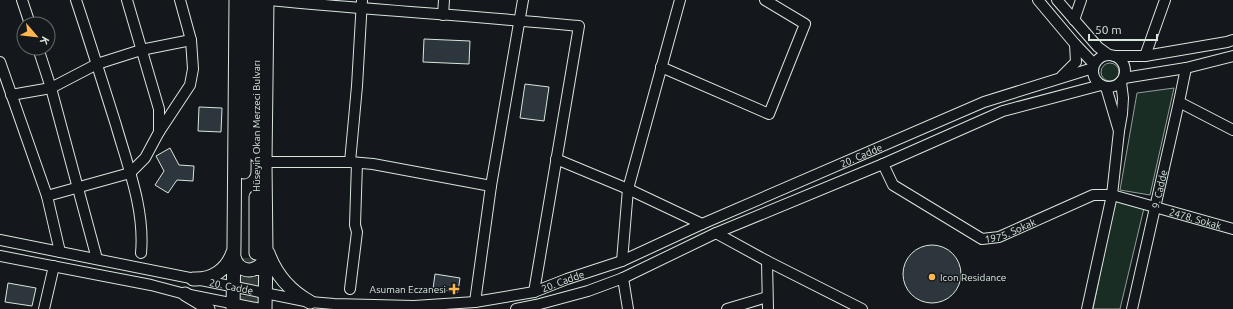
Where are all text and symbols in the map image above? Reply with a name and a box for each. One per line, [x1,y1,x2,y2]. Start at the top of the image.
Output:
north arrow [16,16,56,56]
scale bar [1089,16,1157,42]
text: 50 m [1095,23,1122,36]
text: K [37,35,52,47]
street label: Hüseyin Okan Merzeci Bulvarı [251,60,262,192]
street label: 20. Cadde [838,141,884,169]
street label: 9. Cadde [1150,169,1169,209]
street label: 2478. Sokak [1168,206,1223,231]
street label: 1975. Sokak [984,216,1037,244]
street label: 20. Cadde [540,268,585,294]
marker: Icon Residance [927,272,937,282]
place label: Icon Residance [940,272,1006,283]
street label: 20. Cadde [208,277,254,296]
place label: Asuman Eczanesi [370,284,446,295]
marker: Asuman Eczanesi [449,284,459,294]

